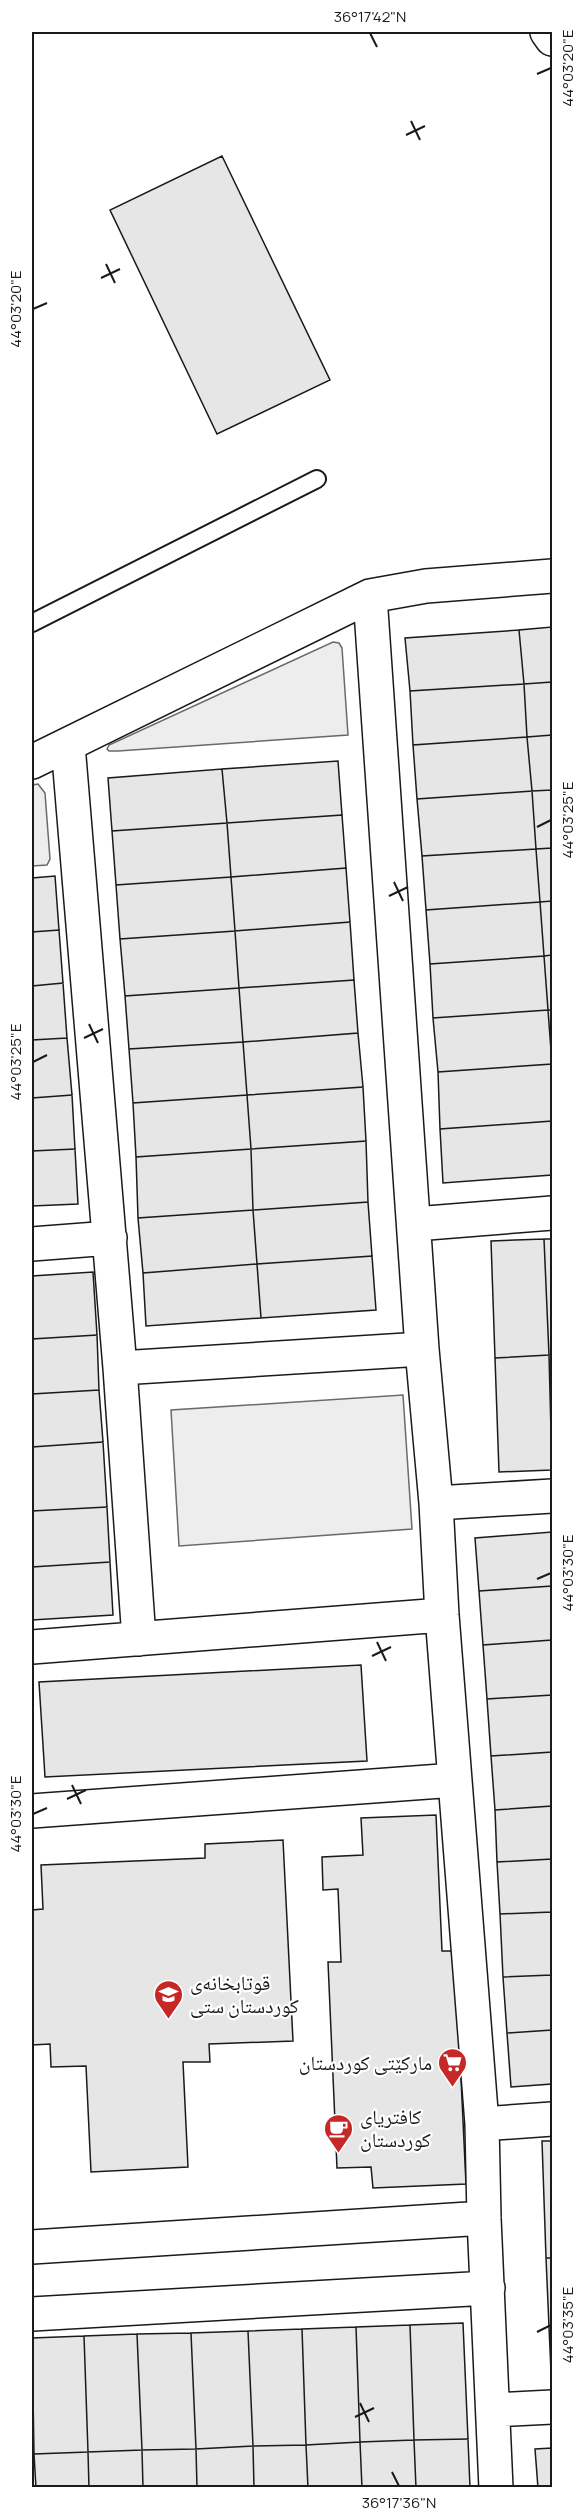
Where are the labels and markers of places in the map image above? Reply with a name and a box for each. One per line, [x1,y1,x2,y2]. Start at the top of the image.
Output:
place label: قوتابخانەی کوردستان ستی [190,1969,299,2019]
school or university icon: قوتابخانەی کوردستان ستی [153,1978,185,2020]
supermarket icon: مارکێتی کوردستان [437,2046,469,2088]
place label: مارکێتی کوردستان [299,2049,432,2076]
place label: کافتریای کوردستان [360,2103,431,2153]
cafe icon: کافتریای کوردستان [323,2112,355,2154]

